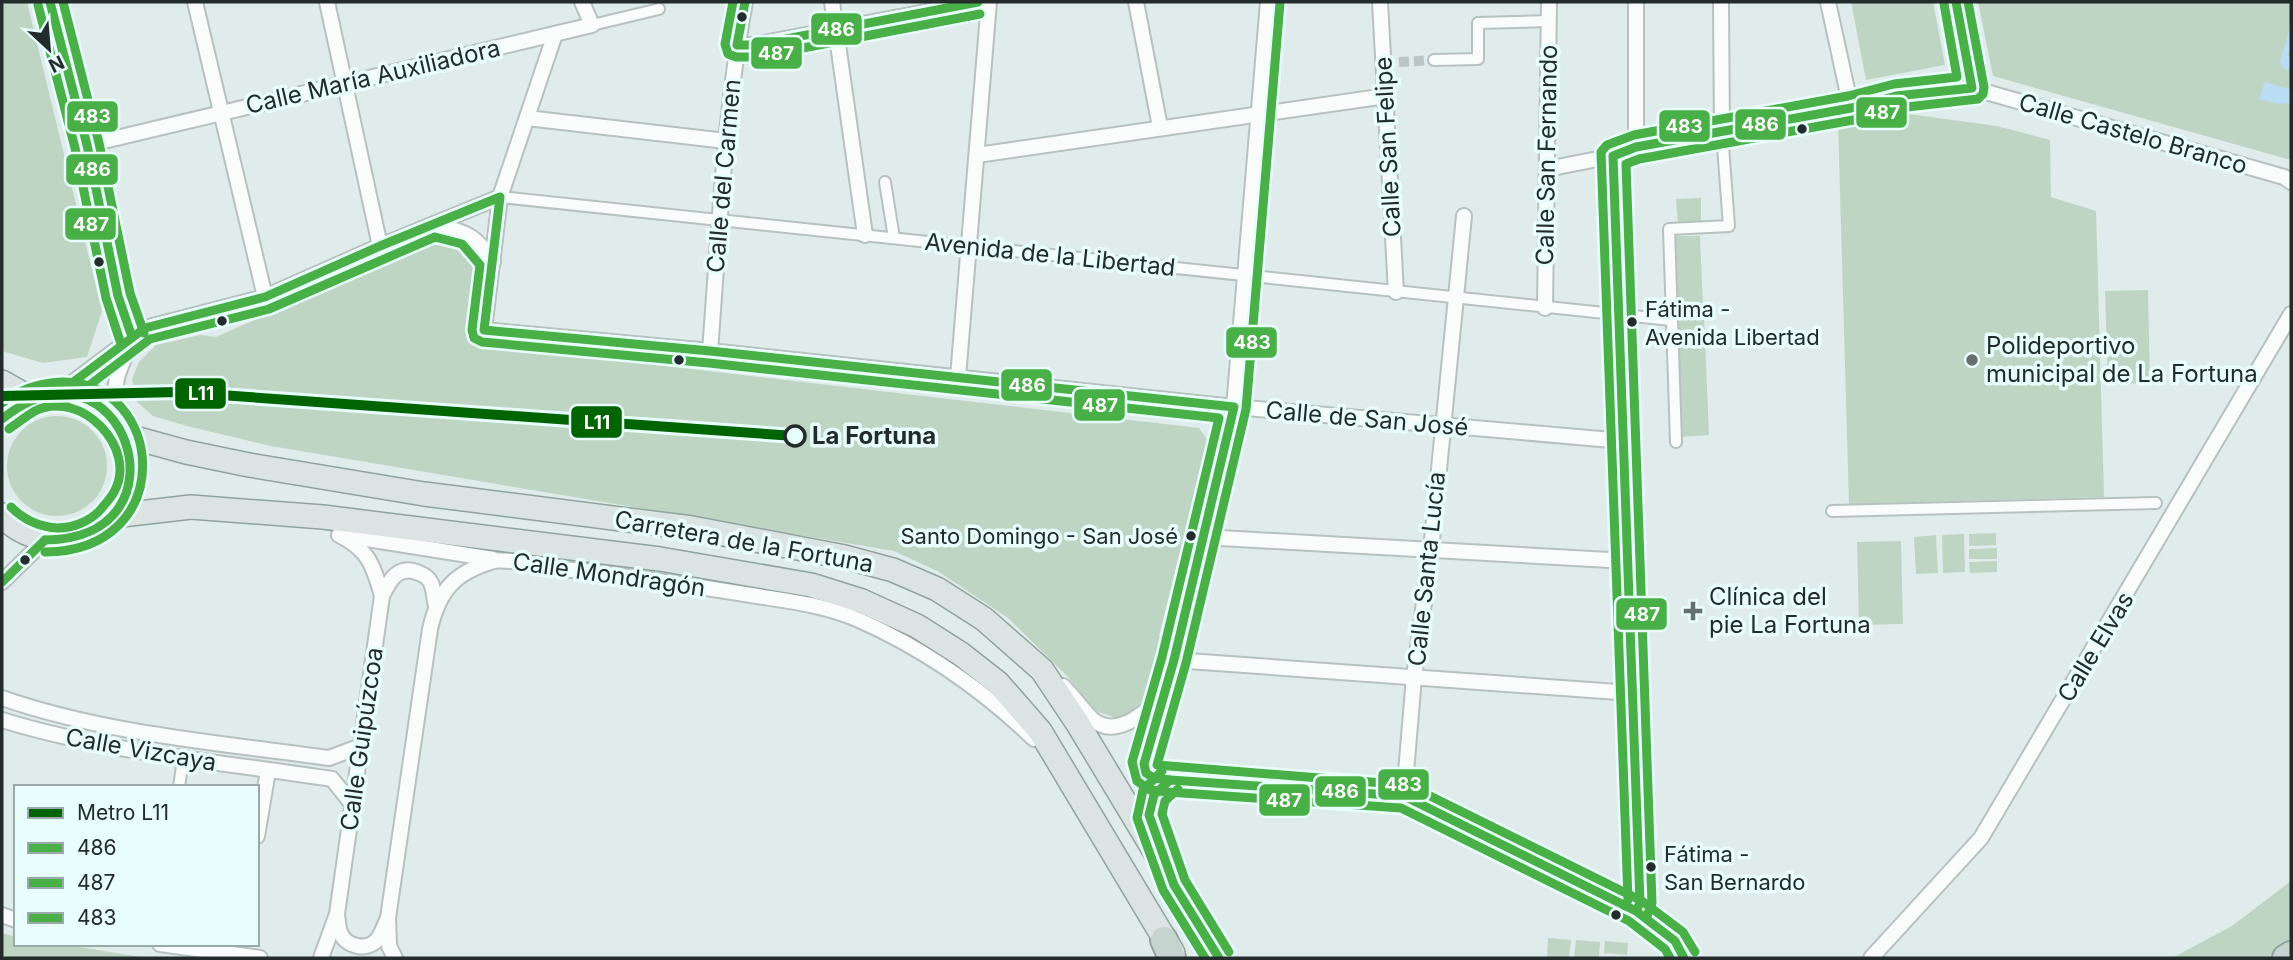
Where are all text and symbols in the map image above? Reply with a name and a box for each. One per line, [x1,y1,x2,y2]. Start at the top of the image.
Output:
unlabelled marker [735,10,749,24]
line badge: 486 [810,12,863,46]
north arrow [14,14,84,84]
text: 486 [817,18,855,41]
street label: Calle María Auxiliadora [243,33,503,120]
line badge: 487 [750,36,803,70]
text: 487 [758,42,794,65]
street label: Calle San Fernando [1530,44,1563,266]
text: N [45,50,68,77]
street label: Calle San Felipe [1368,56,1407,238]
street label: Calle del Carmen [701,78,746,274]
street label: Calle Castelo Branco [2016,87,2251,180]
line badge: 487 [1855,96,1908,129]
line badge: 483 [66,100,119,133]
text: 487 [1864,101,1900,124]
text: 483 [73,105,111,128]
line badge: 486 [1734,108,1787,141]
line badge: 483 [1658,109,1711,143]
text: 486 [1741,113,1779,136]
text: 483 [1665,115,1703,138]
unlabelled marker [1795,122,1809,136]
line badge: 486 [65,153,119,186]
text: 486 [73,158,111,181]
line badge: 487 [64,207,117,241]
text: 487 [73,213,109,236]
street label: Avenida de la Libertad [923,227,1177,282]
unlabelled marker [92,255,106,269]
place label: Fátima - Avenida Libertad [1645,296,1820,350]
unlabelled marker [215,314,229,328]
marker: Fátima - Avenida Libertad [1625,315,1639,329]
line badge: 483 [1225,326,1278,359]
text: 483 [1233,331,1271,354]
place label: Polideportivo municipal de La Fortuna [1986,331,2258,388]
marker: Polideportivo municipal de La Fortuna [1964,352,1980,368]
unlabelled marker [672,353,686,367]
line badge: 486 [1000,368,1053,402]
text: 486 [1008,374,1046,397]
line badge: L11 [174,377,227,410]
text: L11 [188,382,214,405]
line badge: 487 [1073,388,1126,422]
text: 487 [1082,394,1118,417]
street label: Calle de San José [1264,395,1470,442]
line badge: L11 [570,405,623,439]
text: L11 [584,411,610,434]
place label: La Fortuna [812,421,936,450]
marker: La Fortuna [784,425,806,447]
street label: Calle Santa Lucía [1402,470,1451,668]
street label: Carretera de la Fortuna [612,504,876,579]
place label: Santo Domingo - San José [900,523,1178,549]
marker: Santo Domingo - San José [1184,529,1198,543]
street label: Calle Mondragón [511,547,707,602]
unlabelled marker [18,553,32,567]
place label: Clínica del pie La Fortuna [1709,582,1871,639]
street label: Calle Elvas [2051,586,2140,707]
line badge: 487 [1615,597,1668,631]
marker: Clínica del pie La Fortuna [1683,601,1703,621]
text: 487 [1624,603,1660,626]
street label: Calle Guipúzcoa [334,645,389,832]
street label: Calle Vizcaya [63,722,219,777]
line badge: 483 [1377,768,1430,801]
text: 483 [1384,773,1422,796]
line badge: 486 [1314,775,1367,808]
text: 486 [1321,780,1359,803]
line badge: 487 [1258,783,1311,817]
legend [14,785,259,946]
text: 487 [1266,789,1302,812]
text: Metro L11 [77,800,169,825]
text: 486 [77,835,117,860]
place label: Fátima - San Bernardo [1664,841,1805,895]
marker: Fátima - San Bernardo [1644,860,1658,874]
text: 487 [77,870,115,895]
text: 483 [77,905,117,930]
unlabelled marker [1609,908,1623,922]

